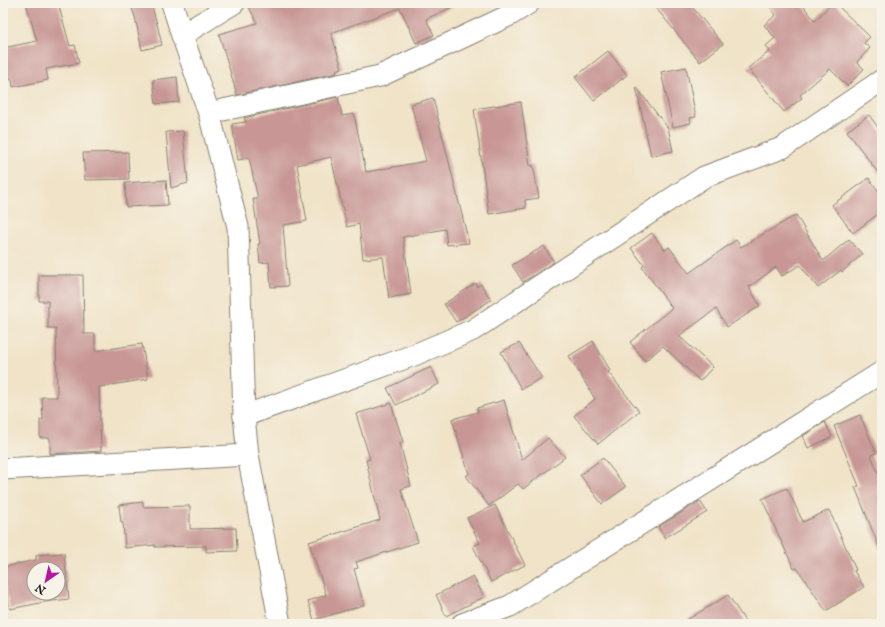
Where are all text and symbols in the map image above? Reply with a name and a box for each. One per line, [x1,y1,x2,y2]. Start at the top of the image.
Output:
north arrow [26,561,66,601]
text: N [33,580,50,597]

